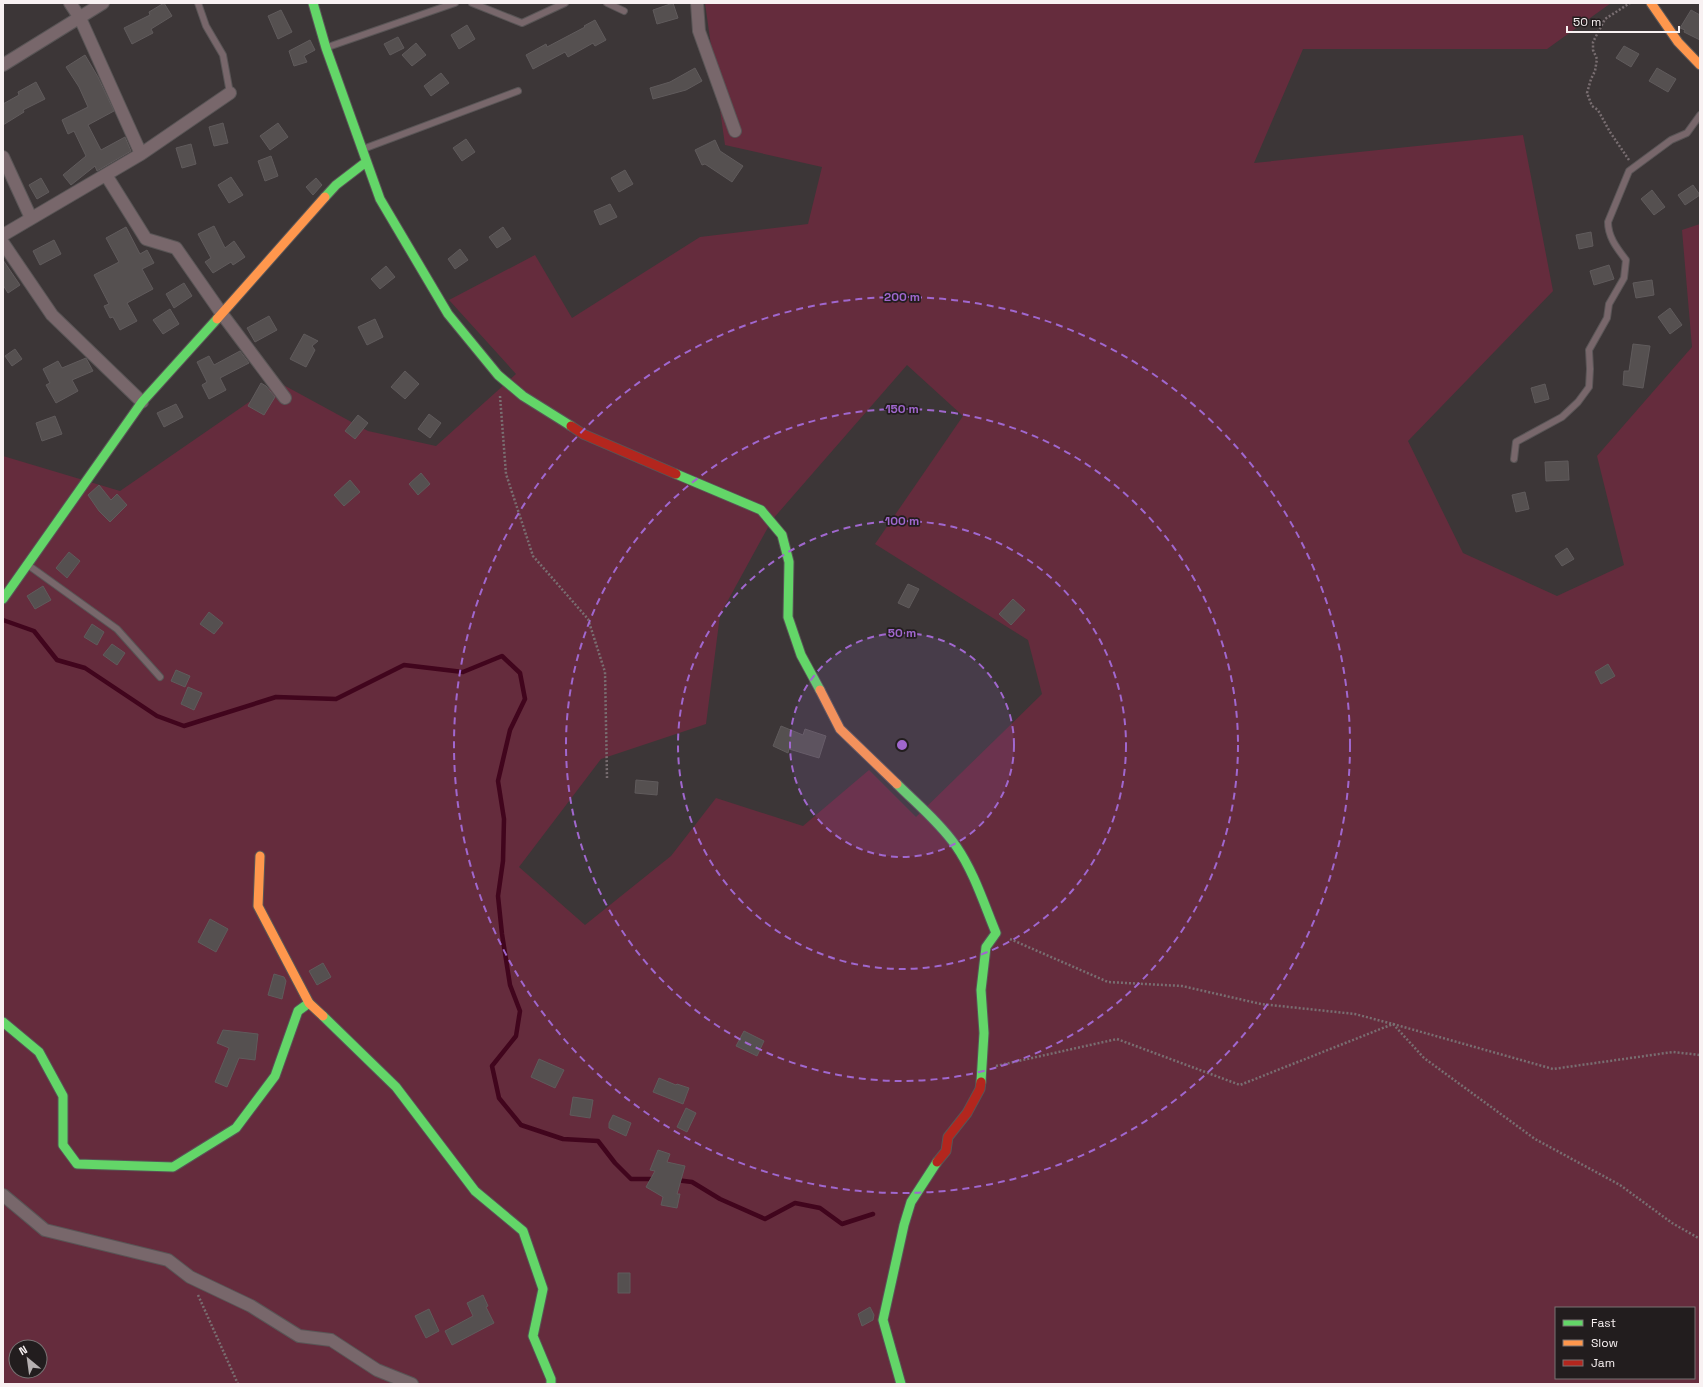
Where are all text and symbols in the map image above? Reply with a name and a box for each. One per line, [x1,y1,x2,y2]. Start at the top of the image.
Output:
scale bar [1567,8,1679,34]
text: 50 m [1573,14,1601,30]
text: 200 m [884,289,920,305]
text: 150 m [885,401,919,417]
text: 100 m [885,513,919,529]
text: 50 m [888,625,916,641]
centre of rings [895,738,909,752]
legend [1555,1307,1695,1379]
text: Fast [1591,1315,1616,1331]
text: Slow [1591,1335,1618,1351]
north arrow [8,1339,48,1379]
text: N [17,1342,30,1358]
text: Jam [1591,1355,1615,1371]

